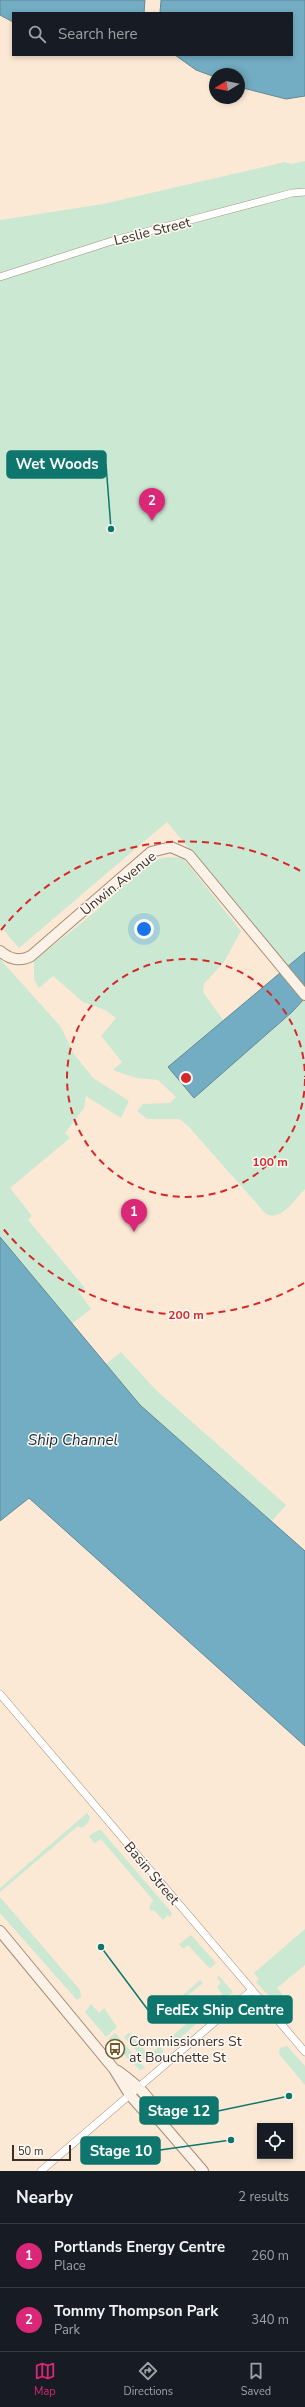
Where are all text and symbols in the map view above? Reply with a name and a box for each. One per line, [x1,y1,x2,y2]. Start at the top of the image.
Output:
search box [12,12,293,56]
icon: search [26,23,48,45]
text: Search here [58,24,138,44]
north arrow [209,68,245,104]
street label: Leslie Street [112,213,193,250]
callout: Wet Woods [7,451,106,478]
text: Wet Woods [15,454,99,474]
pin: 2 [139,488,165,521]
street label: Unwin Avenue [76,847,160,920]
your location [134,919,154,939]
centre of rings [179,1071,193,1085]
text: 100 m [252,1154,288,1170]
pin: 1 [121,1199,147,1232]
text: 200 m [168,1307,204,1323]
water label: Ship Channel [28,1430,118,1450]
street label: Basin Street [120,1838,184,1909]
callout: FedEx Ship Centre [148,1996,292,2023]
text: FedEx Ship Centre [156,2000,284,2020]
place label: Commissioners St at Bouchette St [129,2032,242,2067]
bus stop icon: Commissioners St at Bouchette St [104,2038,126,2060]
callout: Stage 12 [140,2097,218,2124]
text: Stage 12 [148,2101,210,2121]
map controls [257,2123,293,2159]
button: locate [257,2123,293,2159]
callout: Stage 10 [81,2137,160,2164]
text: Stage 10 [90,2141,152,2161]
scale bar [12,2143,71,2162]
text: 50 m [18,2144,43,2159]
text: Nearby [16,2186,73,2209]
text: 2 results [238,2188,289,2206]
text: Portlands Energy Centre [54,2237,225,2257]
text: 1 [25,2247,33,2265]
text: 260 m [251,2247,289,2265]
text: Place [54,2257,86,2275]
text: Tommy Thompson Park [54,2301,218,2321]
text: 2 [25,2311,33,2329]
text: 340 m [251,2311,289,2329]
text: Park [54,2321,80,2339]
tab: Map [34,2360,56,2399]
tab: Directions [124,2360,173,2399]
tab: Saved [241,2360,271,2399]

